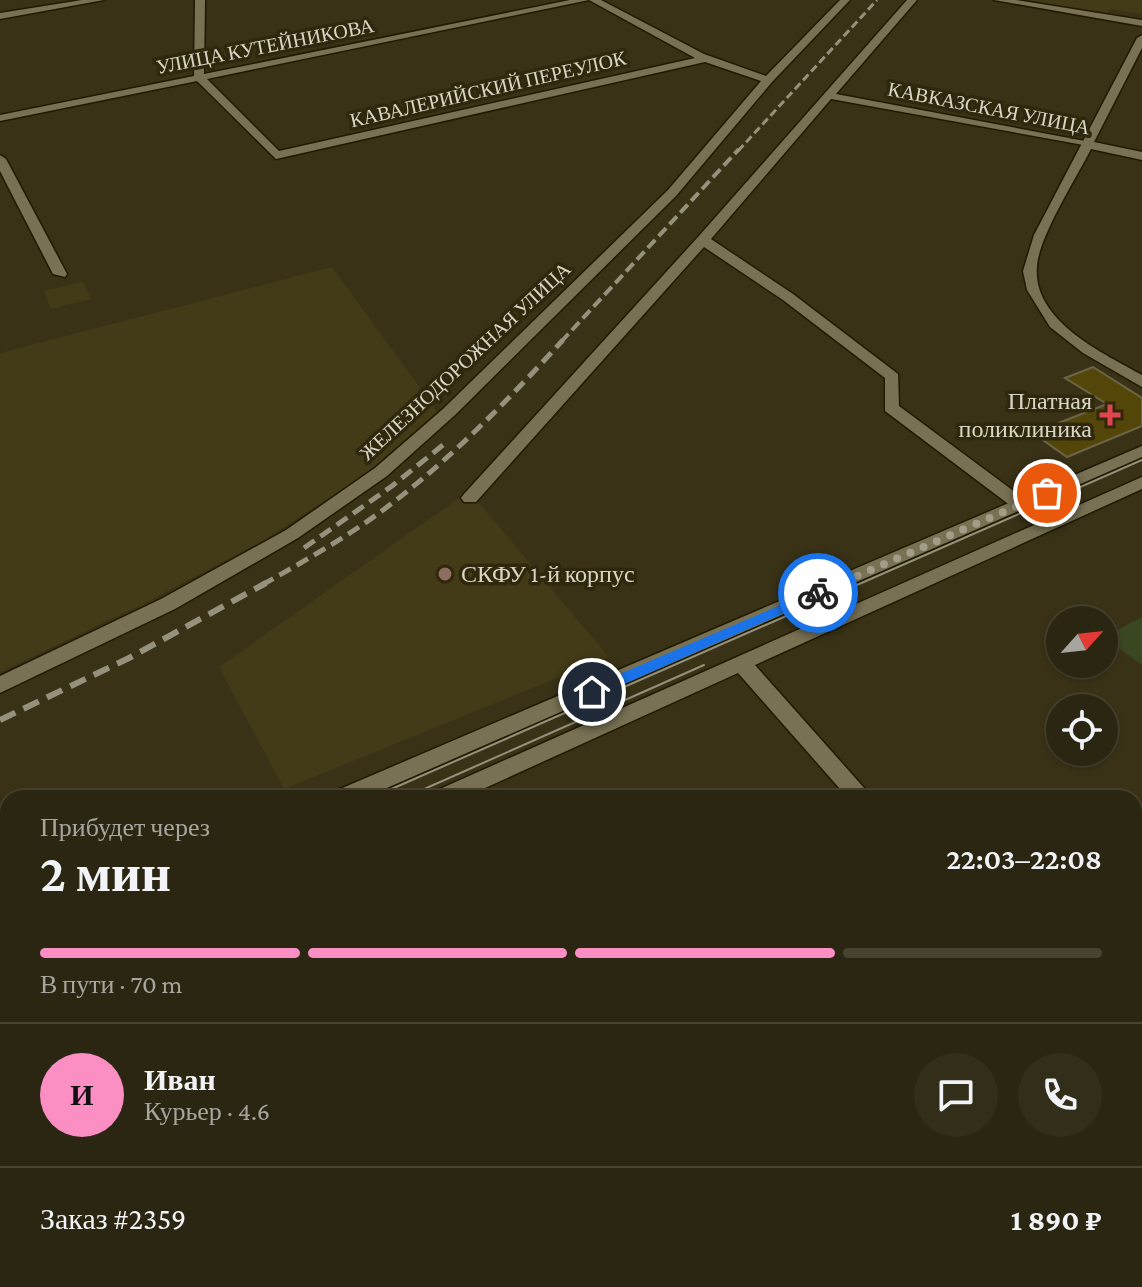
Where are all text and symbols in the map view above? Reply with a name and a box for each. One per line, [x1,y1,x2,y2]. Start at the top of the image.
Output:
street label: УЛИЦА КУТЕЙНИКОВА [154,14,376,79]
street label: КАВАЛЕРИЙСКИЙ ПЕРЕУЛОК [348,46,629,132]
street label: КАВКАЗСКАЯ УЛИЦА [886,78,1092,139]
street label: ЖЕЛЕЗНОДОРОЖНАЯ УЛИЦА [355,257,576,465]
place label: Платная поликлиника [959,387,1092,442]
marker: Платная поликлиника [1099,404,1121,426]
pin [1013,459,1081,527]
icon: bag [1025,471,1069,515]
courier [778,553,858,633]
place label: СКФУ 1-й корпус [461,560,635,587]
marker: СКФУ 1-й корпус [436,565,454,583]
icon: bike [796,571,840,615]
north arrow [1046,606,1118,678]
map controls [1046,606,1118,766]
pin [558,658,626,726]
icon: home [570,670,614,714]
button: locate [1046,694,1118,766]
text: Прибудет через [40,813,210,842]
text: 22:03–22:08 [946,842,1102,875]
text: 2 мин [40,844,171,902]
text: В пути · 70 m [40,970,182,999]
button: chat [914,1053,998,1137]
button: phone [1018,1053,1102,1137]
text: Иван [144,1063,216,1096]
text: И [70,1078,94,1111]
text: Курьер · 4.6 [144,1097,270,1126]
text: Заказ #2359 [40,1202,186,1235]
text: 1 890 ₽ [1011,1203,1102,1236]

